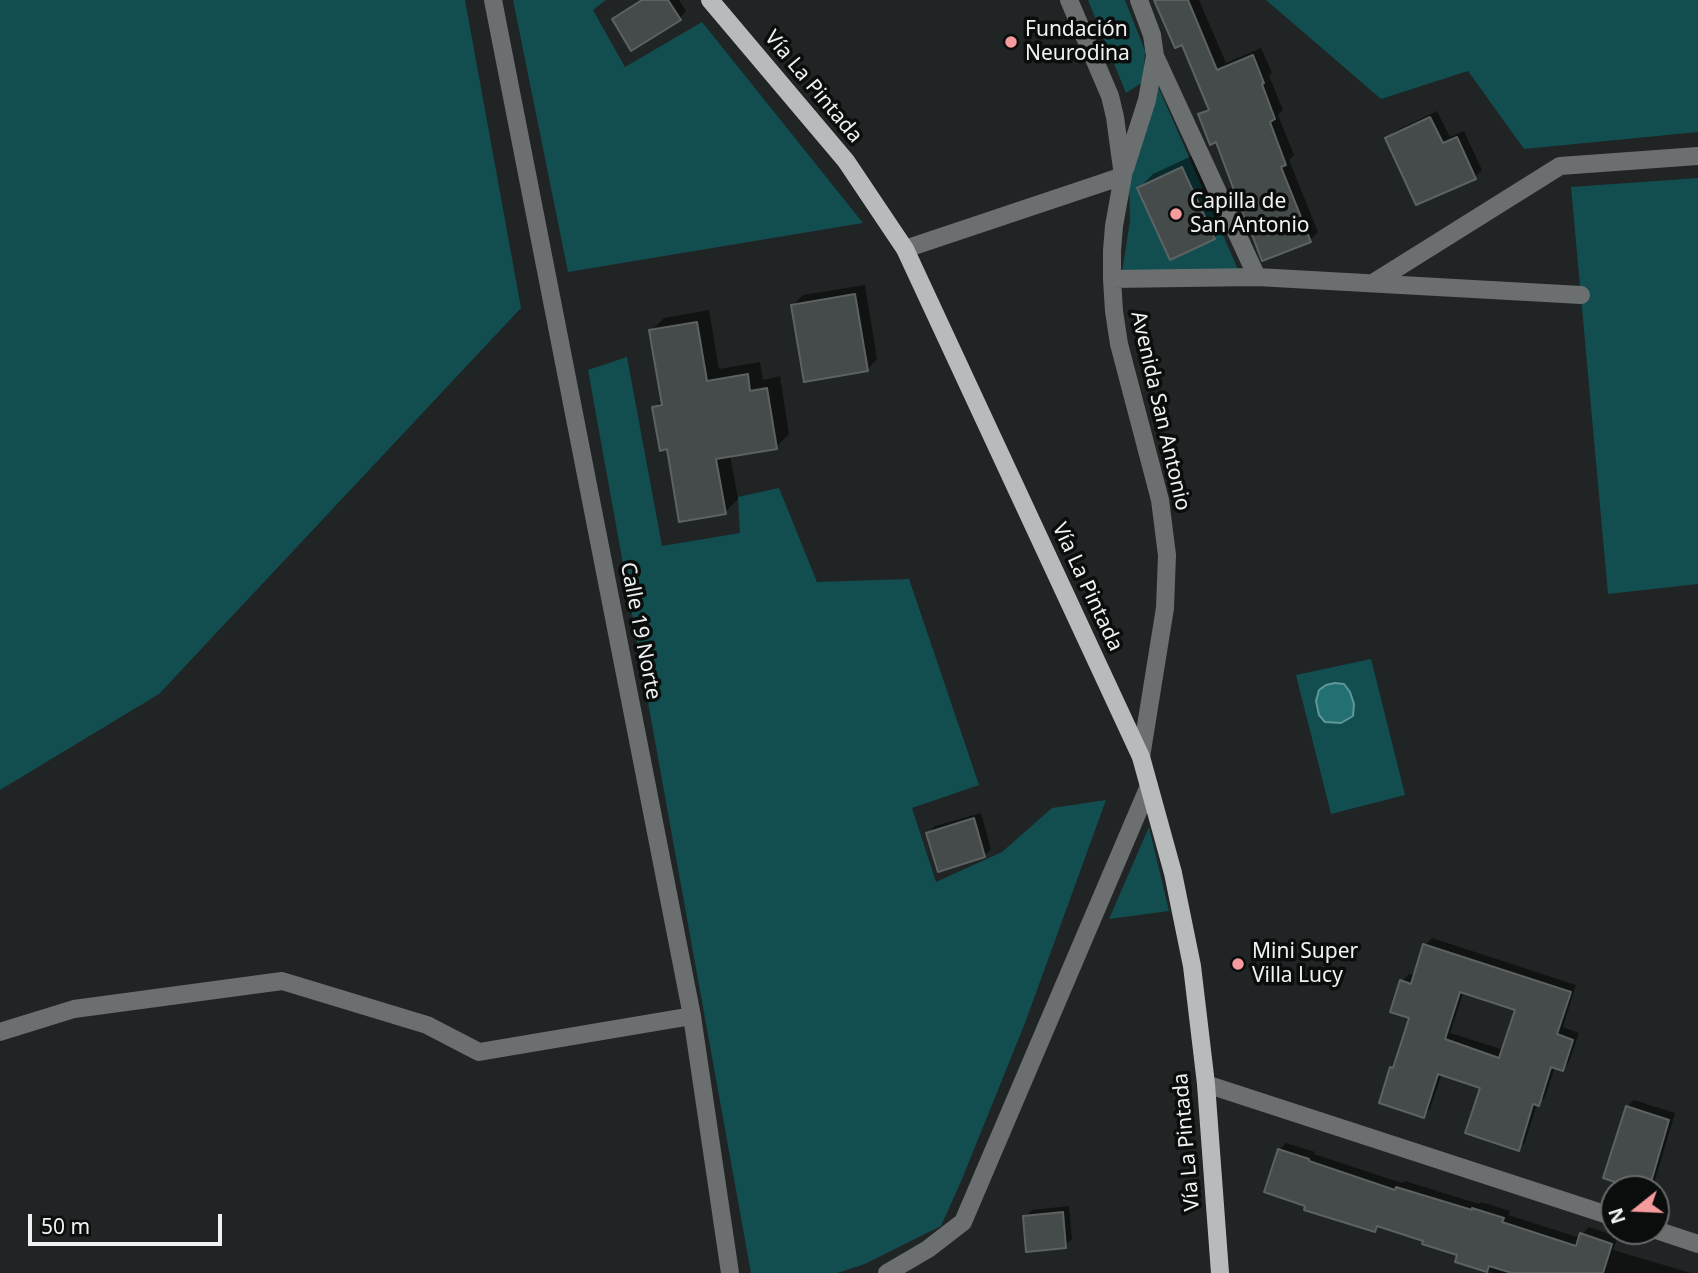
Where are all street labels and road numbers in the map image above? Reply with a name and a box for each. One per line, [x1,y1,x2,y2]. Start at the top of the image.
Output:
street label: Vía La Pintada [759,26,867,148]
street label: Avenida San Antonio [1125,309,1195,513]
street label: Vía La Pintada [1046,519,1128,655]
street label: Calle 19 Norte [614,560,666,702]
street label: Vía La Pintada [1168,1072,1206,1212]

